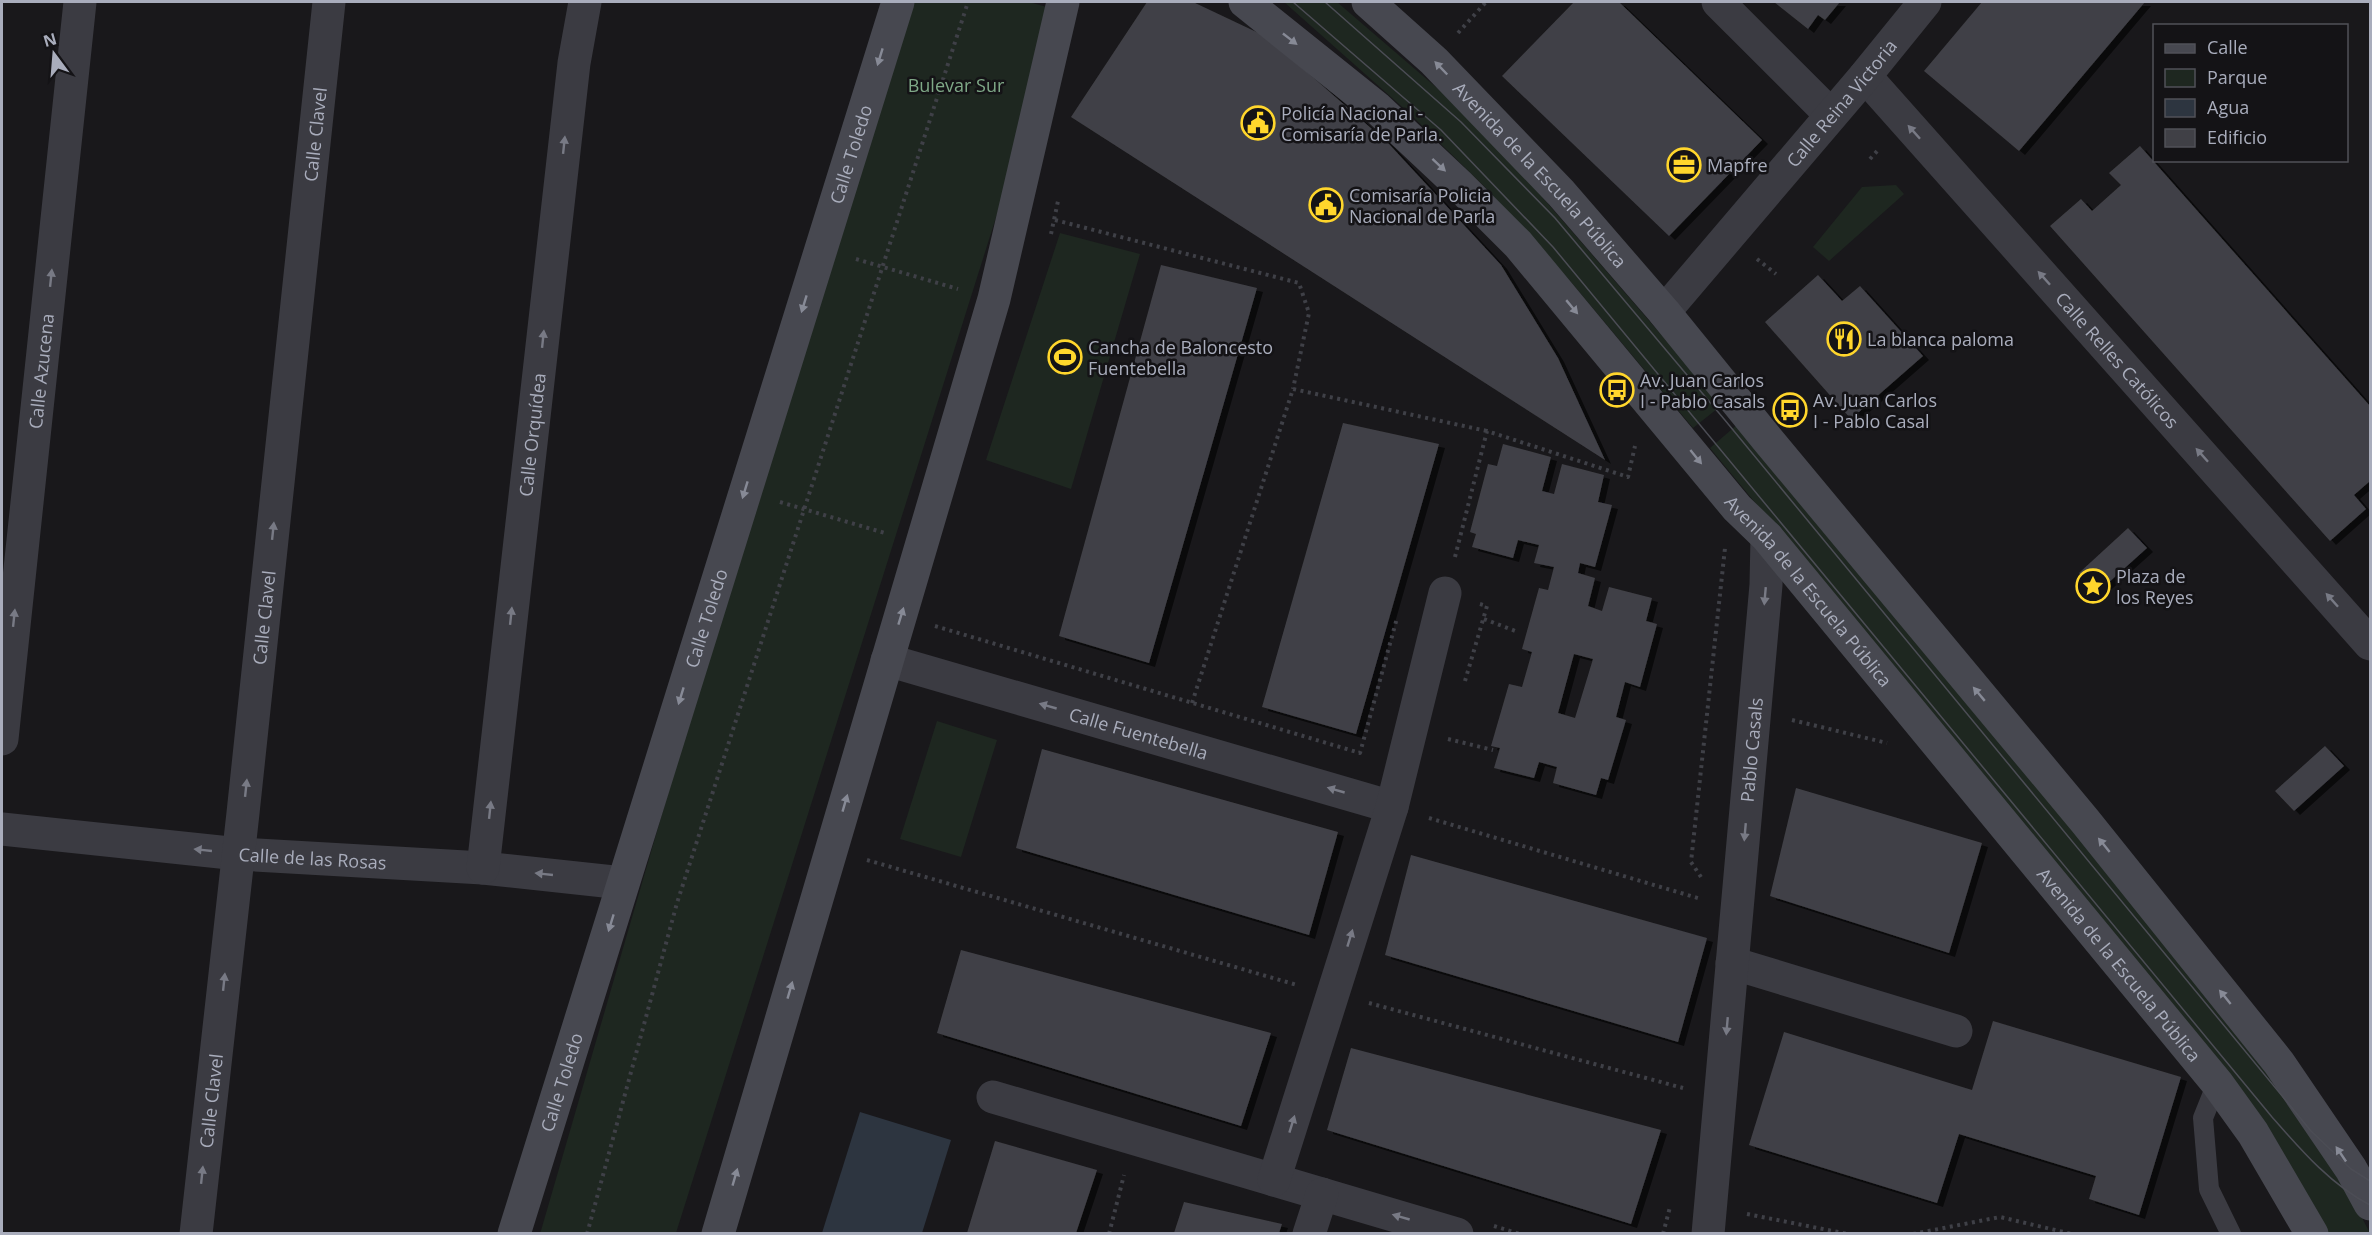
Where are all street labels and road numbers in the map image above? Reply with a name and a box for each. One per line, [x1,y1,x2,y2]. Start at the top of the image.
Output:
street label: Calle Reina Victoria [1781,34,1902,172]
street label: Avenida de la Escuela Pública [1448,76,1632,273]
street label: Calle Clavel [298,86,332,183]
street label: Calle Toledo [824,102,877,207]
street label: Calle Relles Católicos [2050,287,2184,433]
street label: Calle Azucena [23,312,59,430]
street label: Calle Orquídea [513,372,551,498]
street label: Avenida de la Escuela Pública [1720,490,1897,692]
street label: Calle Toledo [679,566,733,671]
street label: Calle Clavel [247,569,281,666]
street label: Pablo Casals [1735,697,1768,803]
street label: Calle Fuentebella [1066,702,1211,765]
street label: Calle de las Rosas [238,842,387,874]
street label: Avenida de la Escuela Pública [2032,862,2207,1067]
street label: Calle Toledo [535,1030,588,1135]
street label: Calle Clavel [194,1052,228,1149]

